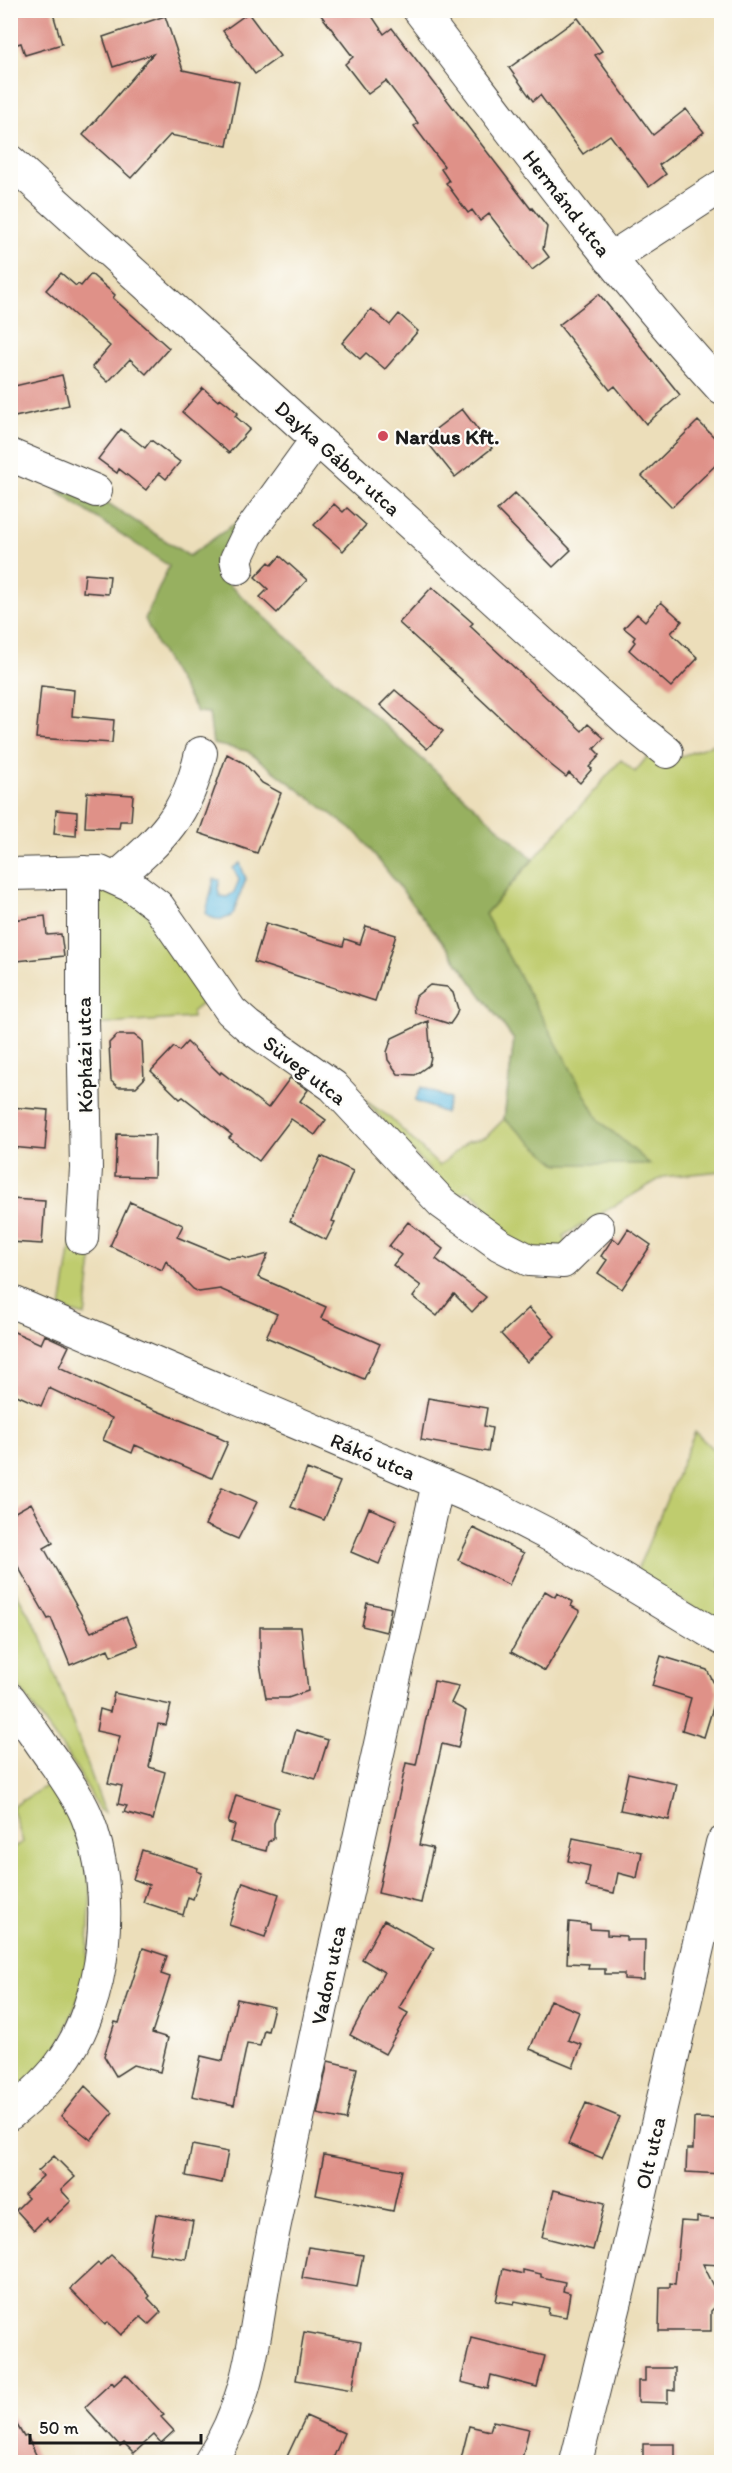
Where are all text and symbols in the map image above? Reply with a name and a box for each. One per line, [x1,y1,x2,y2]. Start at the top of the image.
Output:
street label: Hermánd utca [518,145,616,261]
street label: Dayka Gábor utca [270,395,406,521]
place label: Nardus Kft. [395,424,499,449]
marker: Nardus Kft. [376,429,390,443]
street label: Kópházi utca [70,996,98,1113]
street label: Süveg utca [258,1030,352,1110]
street label: Rákó utca [327,1427,419,1485]
street label: Vadon utca [305,1923,351,2027]
street label: Olt utca [630,2114,670,2192]
scale bar [30,2407,201,2445]
text: 50 m [39,2417,79,2439]

